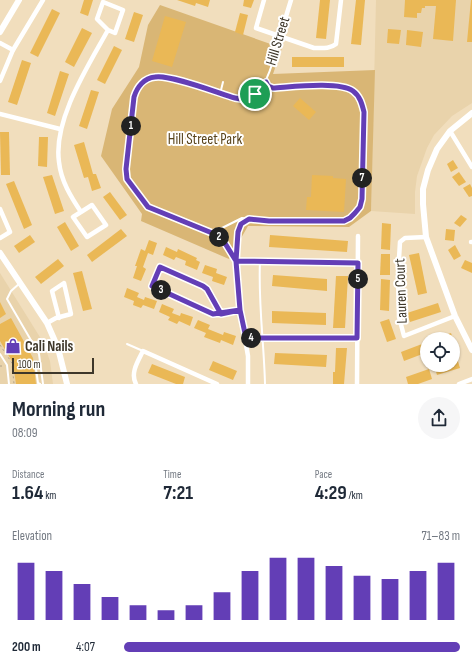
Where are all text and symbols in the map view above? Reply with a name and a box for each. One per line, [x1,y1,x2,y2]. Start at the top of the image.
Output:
street label: Hill Street [262,14,295,68]
pin [238,77,272,111]
icon: arrive [244,83,266,105]
pin: 1 [121,116,141,136]
text: 1 [129,119,133,132]
park label: Hill Street Park [168,130,242,149]
pin: 7 [352,168,372,188]
text: 7 [360,171,364,184]
pin: 2 [209,227,229,247]
text: 2 [217,230,221,243]
street label: Lauren Court [390,258,412,324]
pin: 5 [348,269,368,289]
text: 5 [356,272,360,285]
pin: 3 [151,280,171,300]
text: 3 [159,283,163,296]
pin: 4 [241,328,261,348]
text: 4 [248,331,254,344]
map controls [420,332,460,372]
button: locate [420,332,460,372]
shop icon: Cali Nails [4,337,22,355]
place label: Cali Nails [25,337,74,356]
scale bar [12,356,94,375]
text: 100 m [18,358,40,371]
text: Morning run [12,396,105,423]
button: share [418,397,460,439]
text: 08:09 [12,425,38,441]
text: Distance [12,468,44,481]
text: Time [163,468,181,481]
text: Pace [315,468,332,481]
text: 1.64 [12,481,43,505]
text: 7:21 [163,481,193,505]
text: 4:29 [315,481,347,505]
text: km [43,489,56,502]
text: /km [347,489,363,502]
text: Elevation [12,528,52,544]
text: 71–83 m [421,528,460,544]
text: 200 m [12,639,41,655]
text: 4:07 [76,639,95,655]

